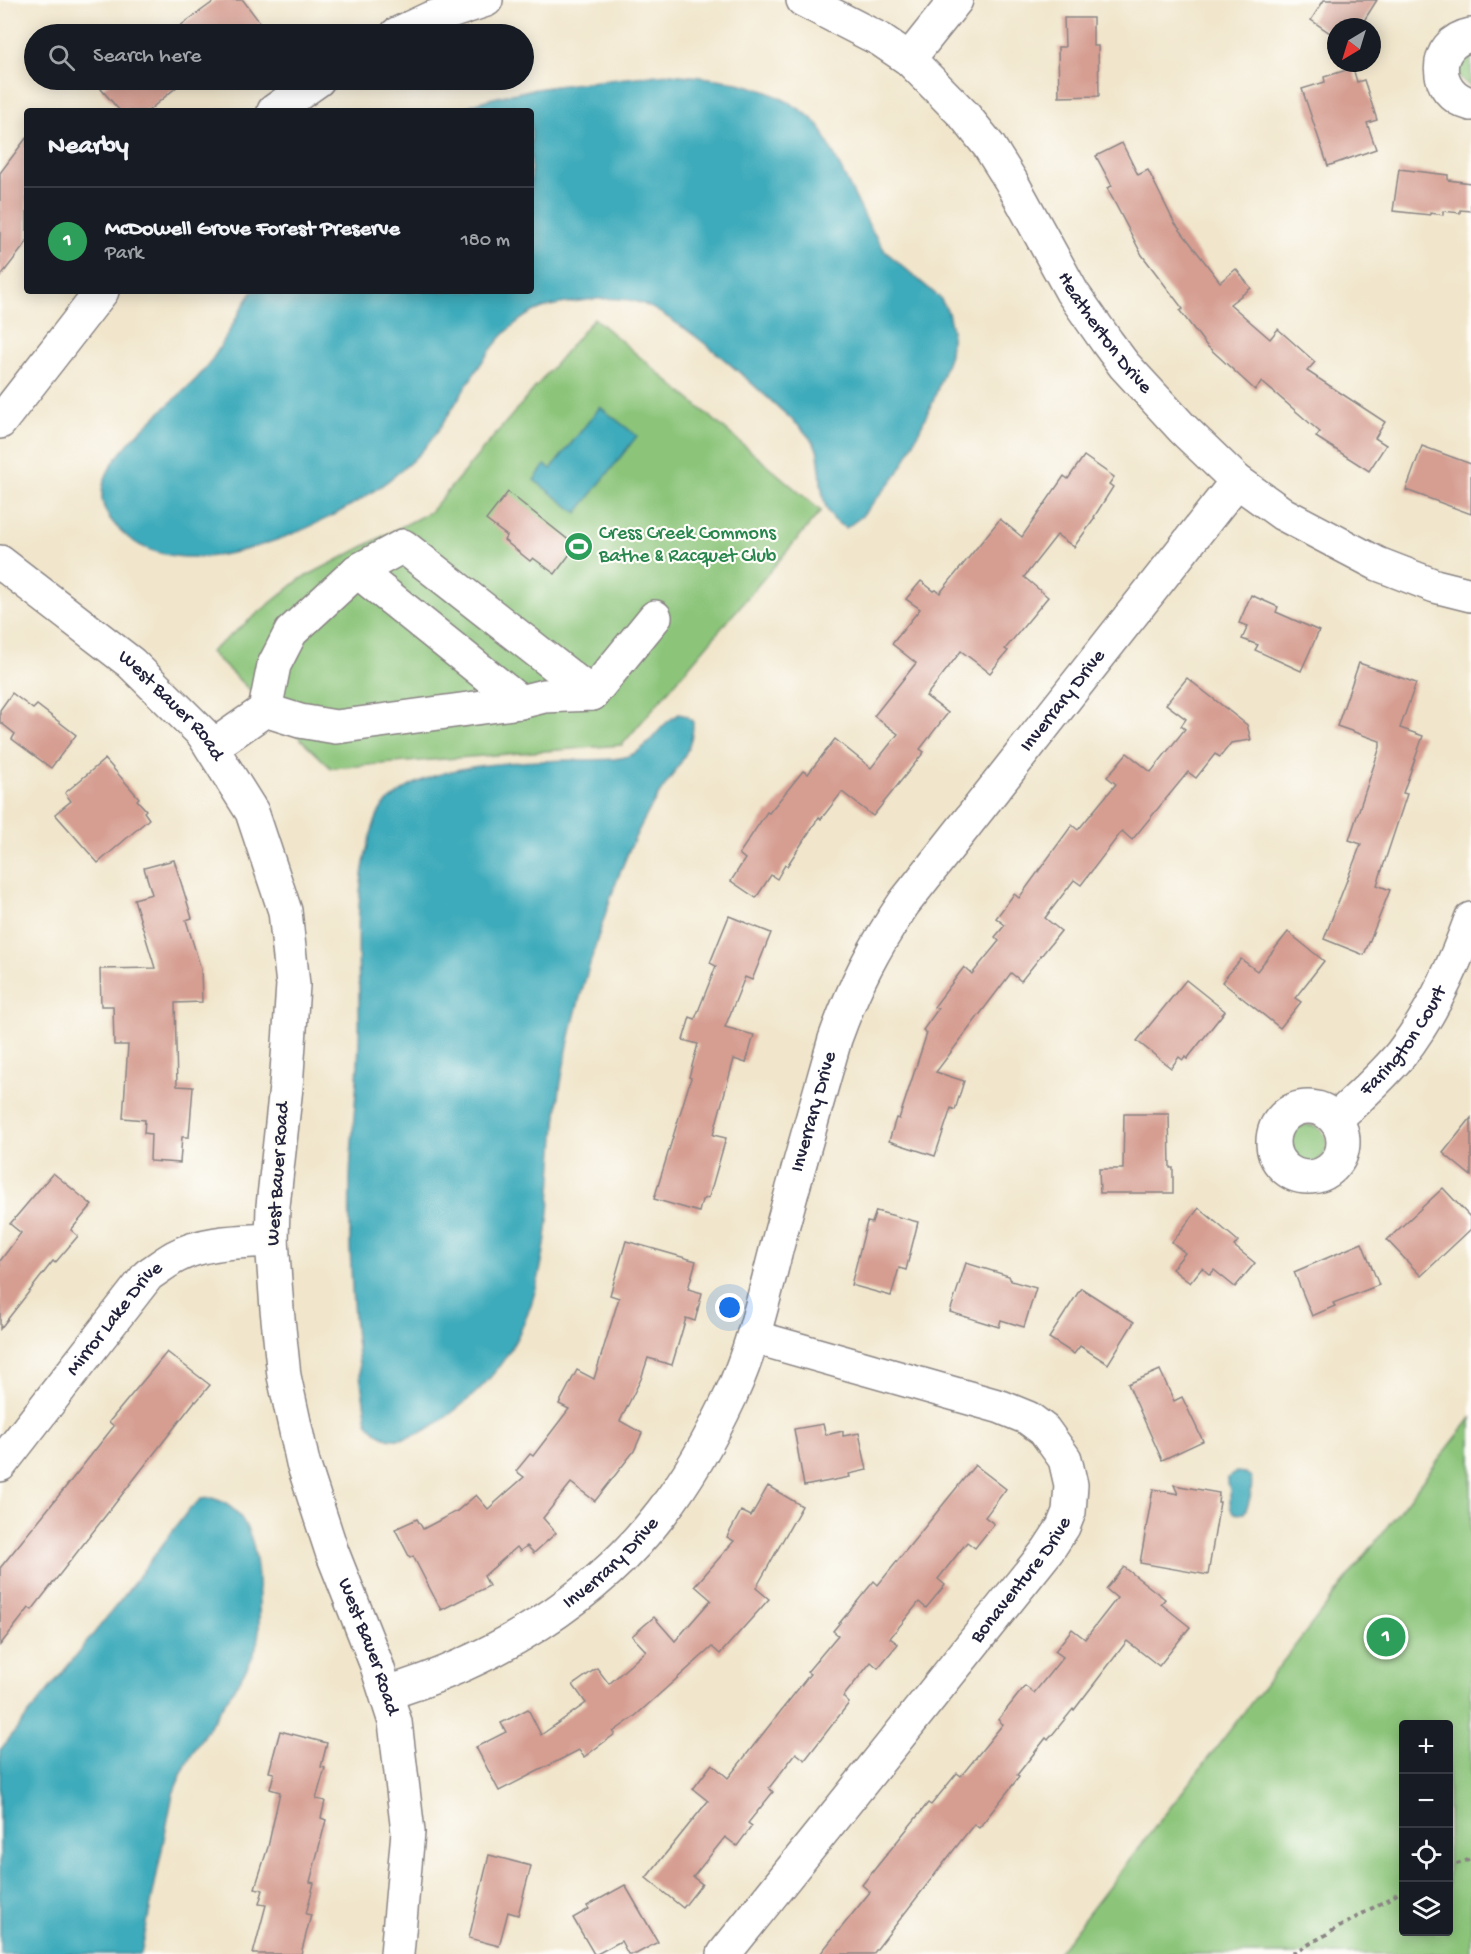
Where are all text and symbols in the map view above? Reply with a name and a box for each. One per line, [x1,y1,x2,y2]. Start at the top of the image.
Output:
north arrow [1327,18,1381,72]
search box [24,24,534,90]
icon: search [45,41,78,74]
text: Search here [93,44,201,70]
text: Nearby [48,132,129,163]
text: McDowell Grove Forest Preserve [105,217,400,243]
text: 1 [63,230,72,253]
text: 180 m [461,230,510,253]
text: Park [105,243,143,266]
street label: Heatherton Drive [1052,268,1157,399]
place label: Cress Creek Commons Bathe & Racquet Club [598,523,777,569]
sports icon: Cress Creek Commons Bathe & Racquet Club [562,530,594,562]
street label: Inverrary Drive [1016,645,1111,757]
street label: West Bauer Road [113,646,230,767]
street label: Farington Court [1355,981,1453,1102]
street label: Inverrary Drive [786,1048,842,1175]
street label: West Bauer Road [263,1099,296,1247]
street label: Mirror Lake Drive [62,1256,168,1381]
your location [715,1293,744,1322]
street label: Inverrary Drive [559,1512,665,1615]
street label: Bonaventure Drive [966,1513,1077,1649]
street label: West Bauer Road [332,1575,404,1720]
pin: 1 [1366,1614,1406,1660]
map controls [1399,1720,1453,1936]
button: + [1399,1720,1453,1774]
button: − [1399,1774,1453,1828]
button: locate [1399,1828,1453,1882]
button: layers [1399,1882,1453,1936]

